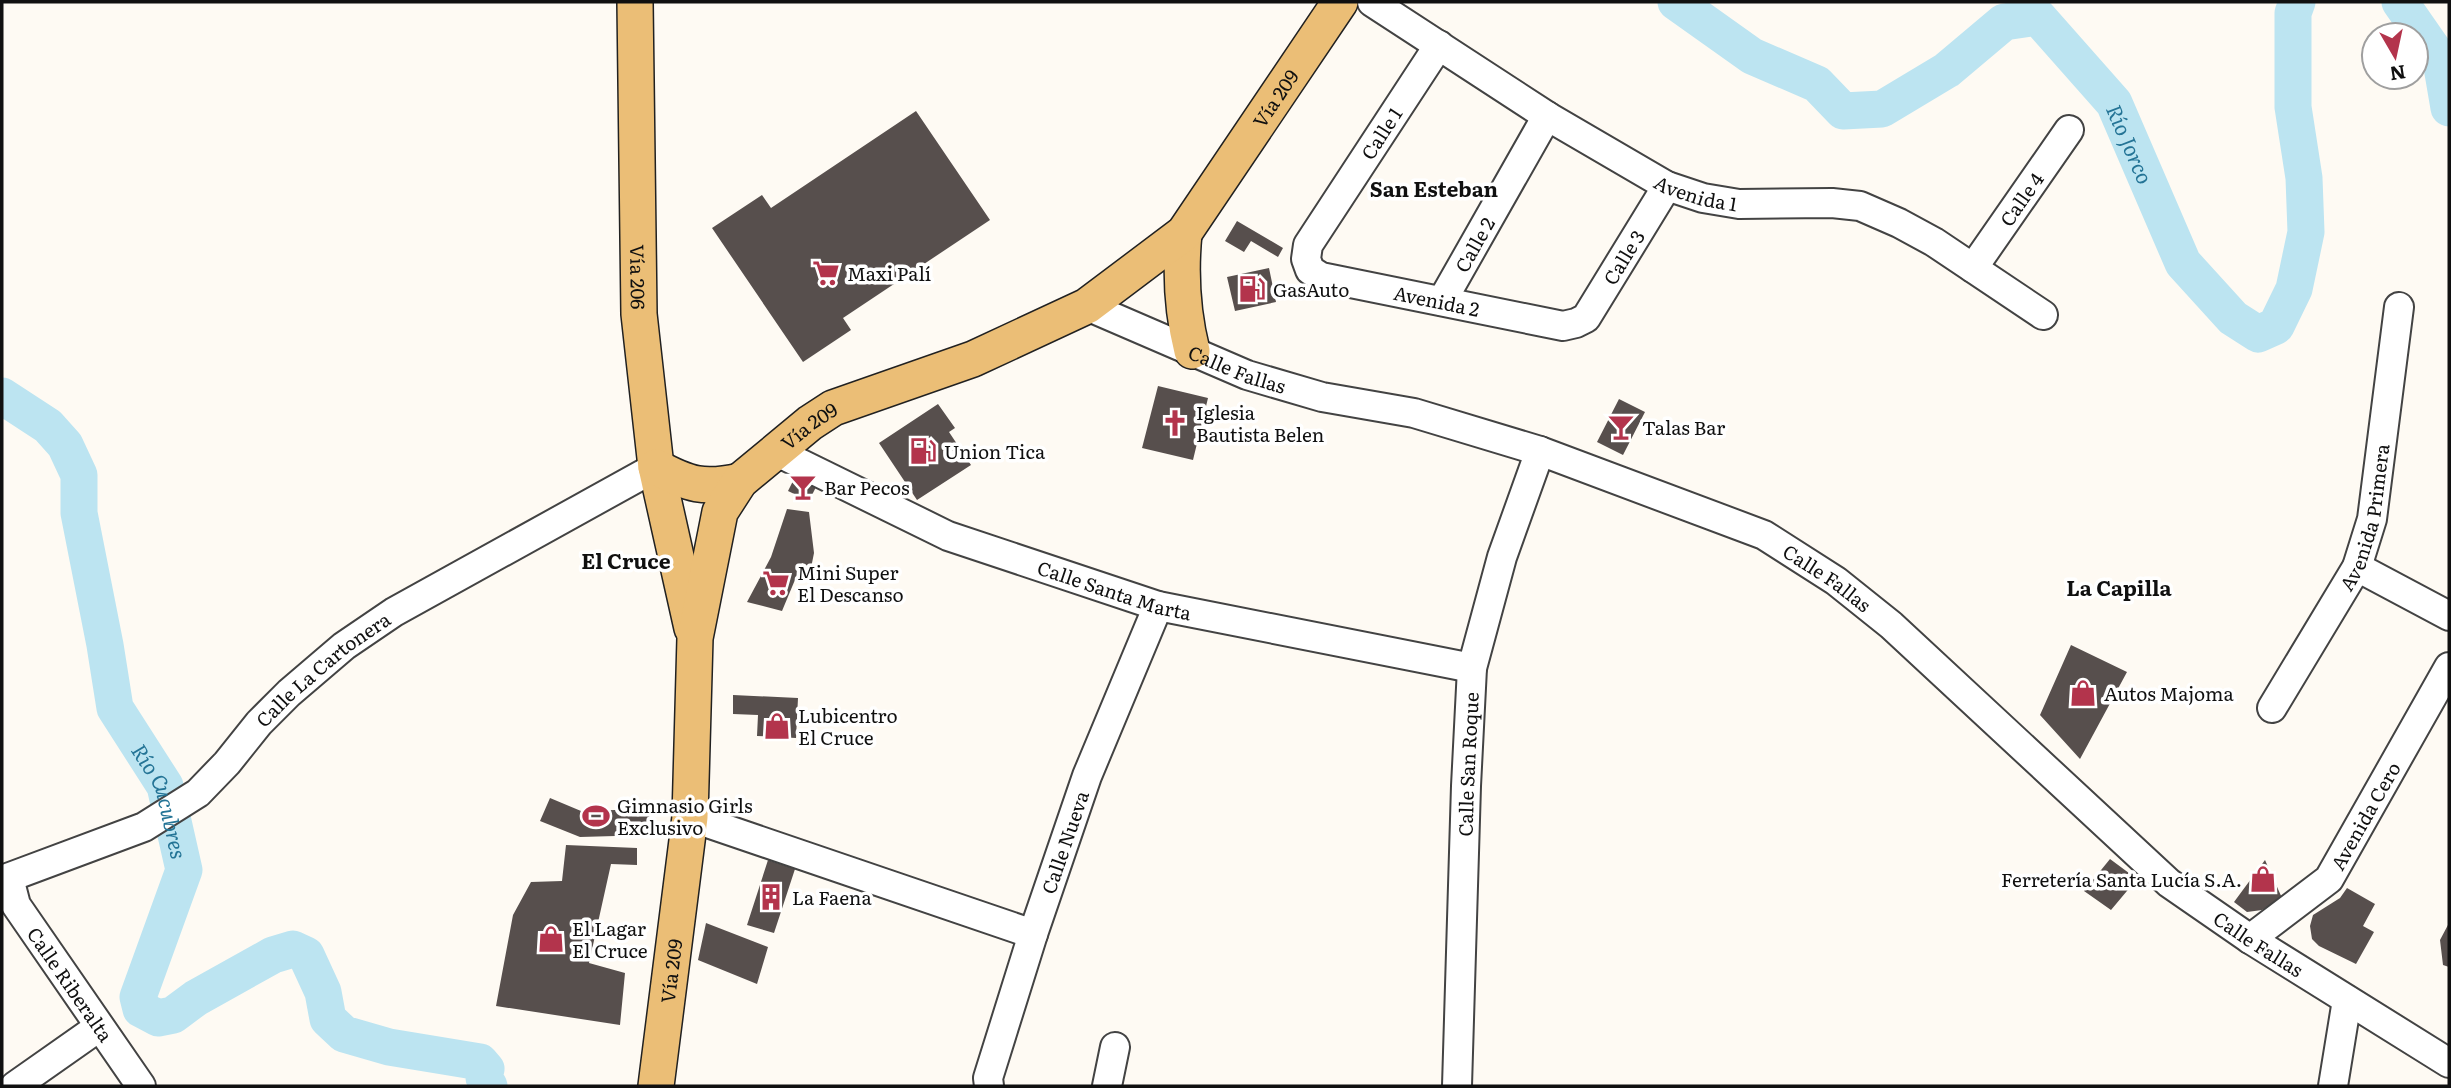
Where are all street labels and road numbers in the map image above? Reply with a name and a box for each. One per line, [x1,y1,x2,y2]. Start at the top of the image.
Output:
street label: Vía 209 [1245,64,1305,133]
street label: Calle 1 [1354,101,1408,165]
street label: Calle 4 [1992,166,2050,232]
street label: Avenida 1 [1649,168,1740,218]
street label: Calle 2 [1447,212,1501,277]
street label: Calle 3 [1596,224,1651,290]
street label: Vía 206 [624,244,653,310]
street label: Avenida 2 [1391,278,1482,323]
street label: Calle Fallas [1184,337,1290,400]
street label: Vía 209 [774,395,843,456]
street label: Avenida Primera [2332,441,2396,596]
street label: Calle Fallas [1778,537,1878,618]
street label: Calle Santa Marta [1034,553,1195,626]
street label: Calle La Cartonera [249,604,396,733]
street label: Calle San Roque [1450,691,1485,837]
street label: Avenida Cero [2323,756,2407,875]
street label: Calle Nueva [1034,786,1095,898]
street label: Calle Fallas [2208,904,2309,983]
street label: Calle Riberalta [21,921,121,1048]
street label: Vía 209 [653,937,689,1005]

